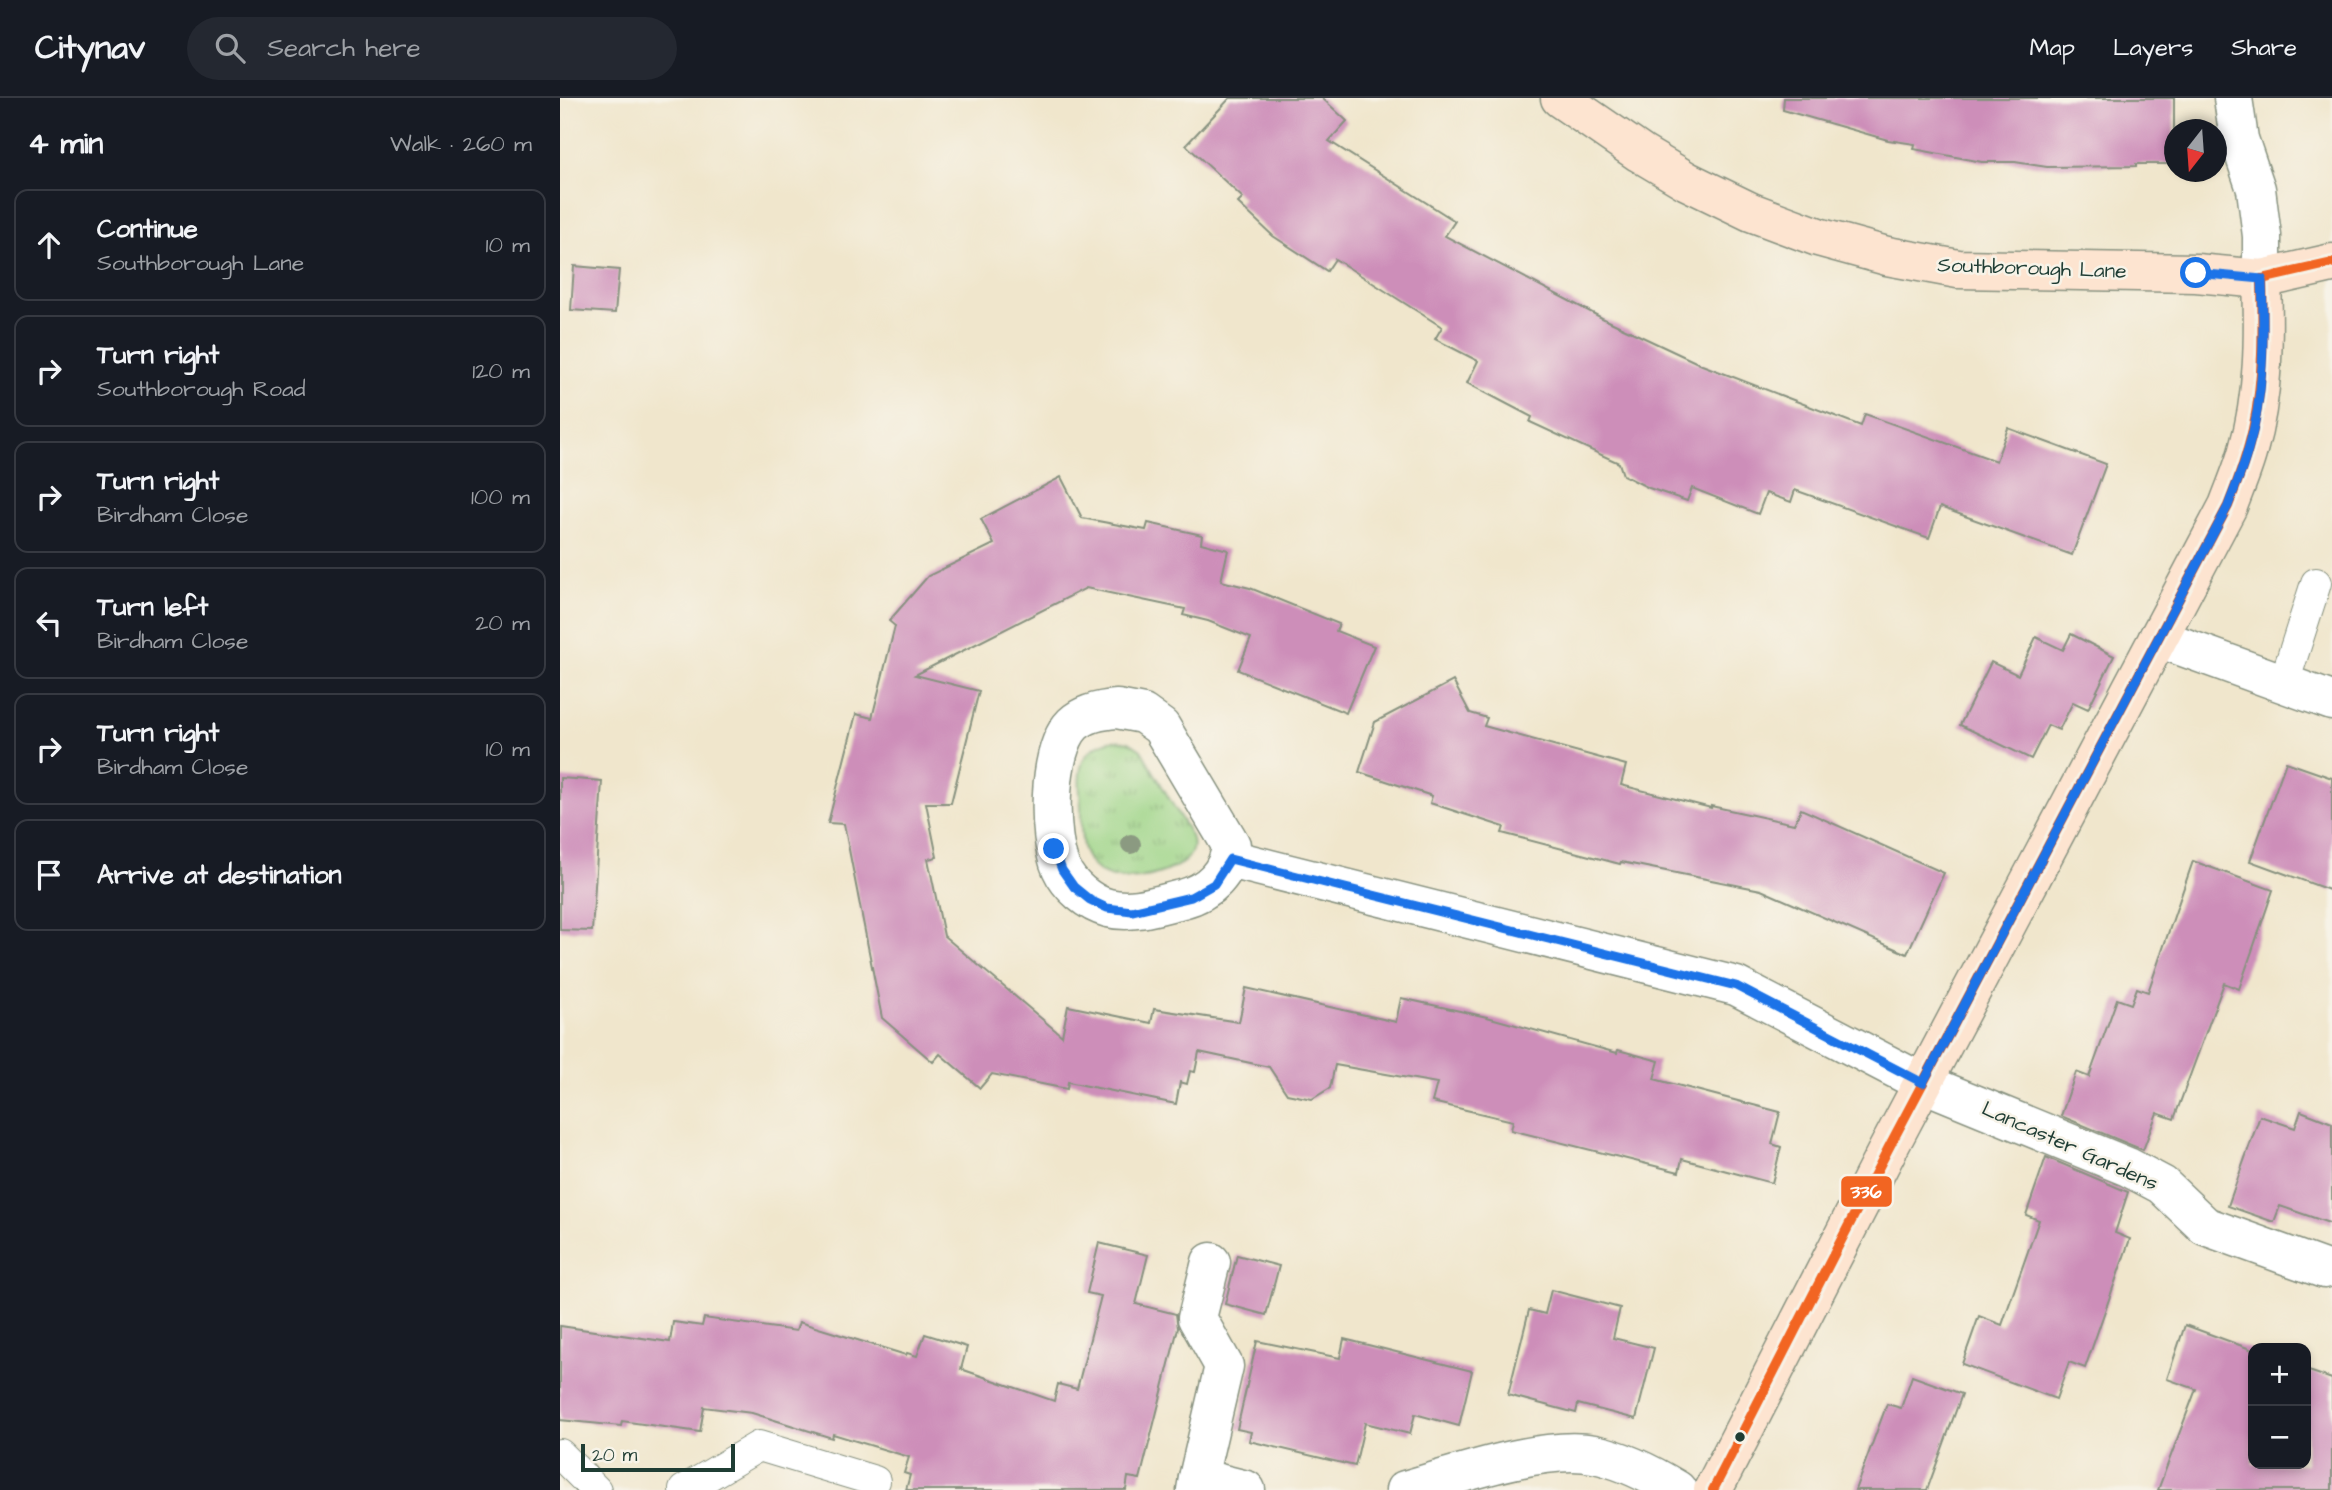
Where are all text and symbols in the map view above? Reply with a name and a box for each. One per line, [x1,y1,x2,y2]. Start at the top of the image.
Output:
search box [187,17,677,80]
text: Citynav [35,25,145,71]
icon: search [211,29,249,67]
text: Search here [267,30,421,66]
text: Map [2030,31,2075,65]
text: Layers [2113,31,2193,65]
text: Share [2231,31,2297,65]
north arrow [2164,119,2227,182]
text: 4 min [28,123,103,165]
text: Walk · 260 m [390,128,532,160]
text: Continue [97,211,198,247]
icon: ahead [30,226,68,264]
text: 10 m [485,229,530,261]
text: Southborough Lane [97,247,304,279]
street label: Southborough Lane [1937,250,2127,288]
route start [2180,257,2211,288]
text: Turn right [97,337,219,373]
icon: right [30,352,68,390]
text: 120 m [472,355,530,387]
text: Southborough Road [97,373,306,405]
text: Turn right [97,463,219,499]
icon: right [30,478,68,516]
text: 100 m [471,481,530,513]
text: Birdham Close [97,499,248,531]
text: Turn left [97,589,208,625]
icon: left [30,604,68,642]
text: 20 m [475,607,530,639]
text: Birdham Close [97,625,248,657]
text: Turn right [97,715,219,751]
icon: right [30,730,68,768]
text: 10 m [485,733,530,765]
text: Birdham Close [97,751,248,783]
route end [1038,833,1069,864]
icon: arrive [30,856,68,894]
text: Arrive at destination [97,857,342,893]
street label: Lancaster Gardens [1977,1094,2163,1198]
line badge: 336 [1840,1175,1893,1208]
text: 336 [1849,1179,1882,1206]
map controls [2248,1343,2311,1469]
button: + [2248,1343,2311,1406]
button: − [2248,1406,2311,1469]
unlabelled marker [1733,1430,1747,1444]
scale bar [581,1441,735,1473]
text: 20 m [592,1442,637,1469]

